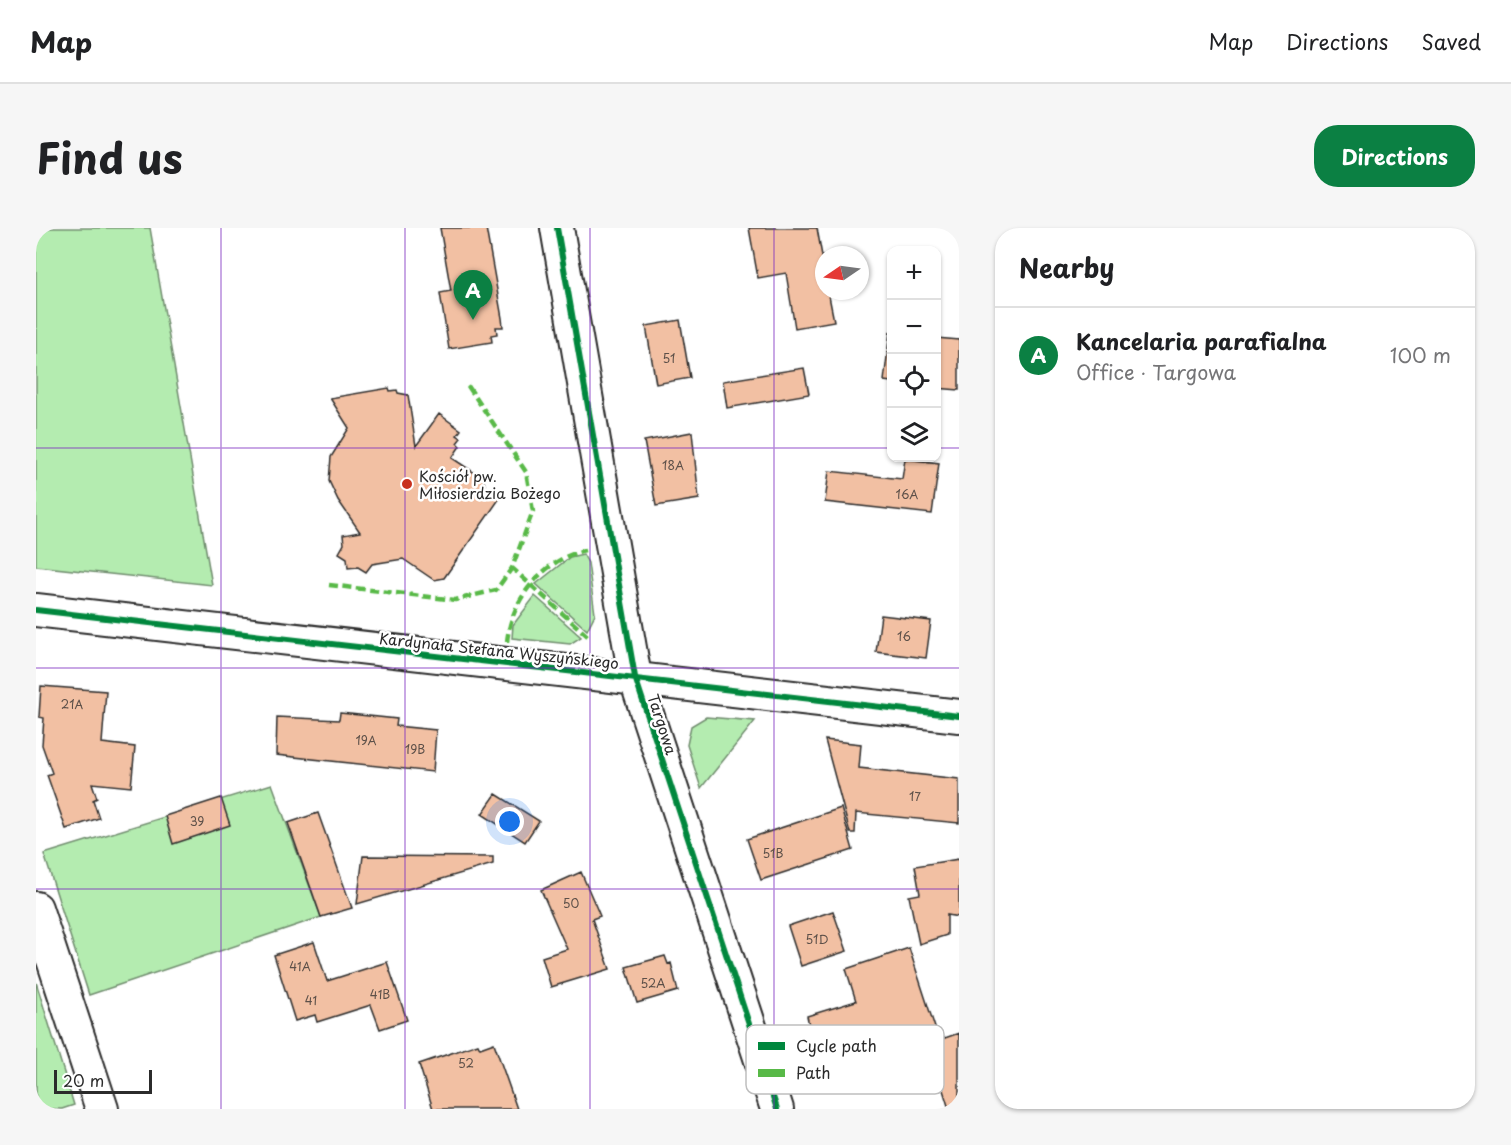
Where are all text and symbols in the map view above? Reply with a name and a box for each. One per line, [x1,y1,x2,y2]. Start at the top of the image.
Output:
text: Map [30,20,92,63]
text: Map [1208,25,1253,57]
text: Directions [1286,25,1388,57]
text: Saved [1421,25,1481,57]
text: Find us [36,125,183,188]
button: Directions [1314,125,1475,187]
north arrow [815,246,869,300]
map controls [887,246,941,462]
button: + [887,246,941,300]
text: Nearby [1019,248,1114,287]
pin: A [454,270,492,320]
button: − [887,300,941,354]
text: Kancelaria parafialna [1076,324,1327,357]
text: A [1031,340,1046,370]
text: 100 m [1390,340,1451,370]
house number: 51 [663,349,675,367]
button: locate [887,354,941,408]
text: Office · Targowa [1076,357,1236,387]
button: layers [887,408,941,462]
house number: 18A [662,456,684,474]
place label: Kościół pw. Miłosierdzia Bożego [419,464,561,504]
marker: Kościół pw. Miłosierdzia Bożego [400,477,414,491]
house number: 16A [896,485,918,503]
street label: Kardynała Stefana Wyszyńskiego [378,626,620,674]
house number: 16 [897,627,911,645]
street label: Targowa [642,691,684,758]
house number: 21A [61,695,84,713]
house number: 19A [355,731,377,749]
house number: 19B [405,740,425,758]
house number: 17 [909,787,921,805]
your location [495,807,524,836]
house number: 39 [190,812,204,830]
house number: 51B [763,844,783,862]
house number: 50 [563,894,579,912]
house number: 51D [806,930,828,948]
house number: 41A [289,957,311,975]
house number: 52A [640,974,666,992]
house number: 41B [370,985,390,1003]
house number: 41 [305,991,317,1009]
legend [746,1025,944,1094]
text: Cycle path [796,1033,877,1057]
house number: 52 [458,1054,474,1072]
text: Path [796,1060,831,1084]
scale bar [54,1067,152,1094]
text: 20 m [63,1068,104,1092]

